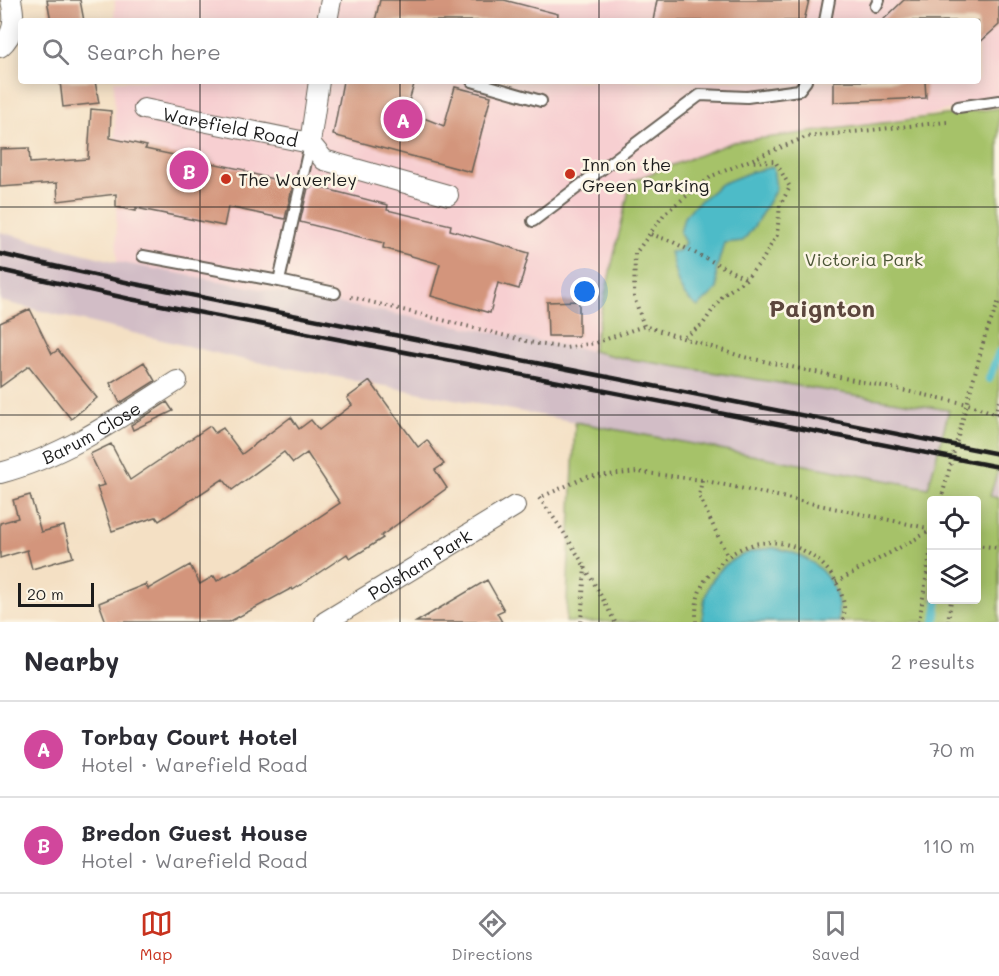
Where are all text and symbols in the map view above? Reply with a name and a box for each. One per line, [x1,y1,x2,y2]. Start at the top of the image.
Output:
search box [18,18,981,84]
icon: search [39,35,72,68]
text: Search here [87,37,221,66]
pin: A [384,96,422,142]
street label: Warefield Road [160,101,300,152]
pin: B [170,148,208,192]
place label: Inn on the Green Parking [582,152,709,197]
place label: The Waverley [238,167,357,191]
marker: Inn on the Green Parking [563,167,577,181]
marker: The Waverley [219,172,233,186]
park label: Victoria Park [805,247,923,271]
your location [570,277,599,306]
district label: Paignton [769,292,875,323]
street label: Barum Close [38,396,145,469]
map controls [927,496,981,604]
button: locate [927,496,981,550]
street label: Polsham Park [363,523,476,605]
button: layers [927,550,981,604]
scale bar [18,580,94,608]
text: 20 m [27,583,64,604]
text: Nearby [24,644,119,678]
text: 2 results [891,648,975,674]
text: Torbay Court Hotel [81,722,297,751]
text: A [37,736,50,762]
text: 70 m [929,736,975,762]
text: Hotel · Warefield Road [81,751,307,777]
text: Bredon Guest House [81,818,308,847]
text: B [37,832,50,858]
text: 110 m [922,832,975,858]
text: Hotel · Warefield Road [81,847,307,873]
tab: Map [140,907,173,964]
tab: Directions [452,907,533,964]
tab: Saved [812,907,859,964]

